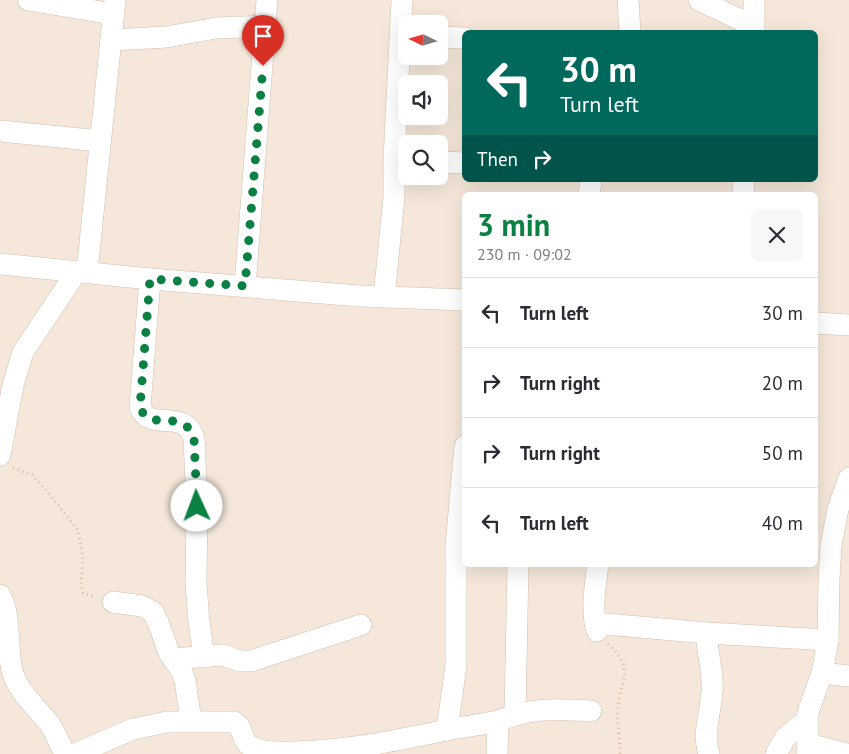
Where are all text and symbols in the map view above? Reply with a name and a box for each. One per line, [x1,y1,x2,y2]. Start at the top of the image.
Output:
pin [242,15,284,66]
north arrow [398,15,448,65]
map controls [398,15,448,185]
icon: arrive [249,22,277,50]
text: 30 m [560,46,637,92]
icon: left [477,50,542,115]
button: sound [398,75,448,125]
text: Turn left [560,90,639,118]
button: search [398,135,448,185]
icon: right [528,145,556,173]
text: Then [477,147,518,171]
text: 3 min [477,205,550,244]
button: close [751,209,803,261]
text: 230 m · 09:02 [477,244,572,264]
icon: left [477,299,505,327]
text: Turn left [520,301,589,325]
text: 30 m [762,301,803,325]
icon: right [477,369,505,397]
text: Turn right [520,371,600,395]
text: 20 m [762,371,803,395]
icon: right [477,439,505,467]
text: Turn right [520,441,600,465]
text: 50 m [762,441,803,465]
position arrow [170,479,222,531]
icon: left [477,509,505,537]
text: Turn left [520,511,589,535]
text: 40 m [762,511,803,535]

